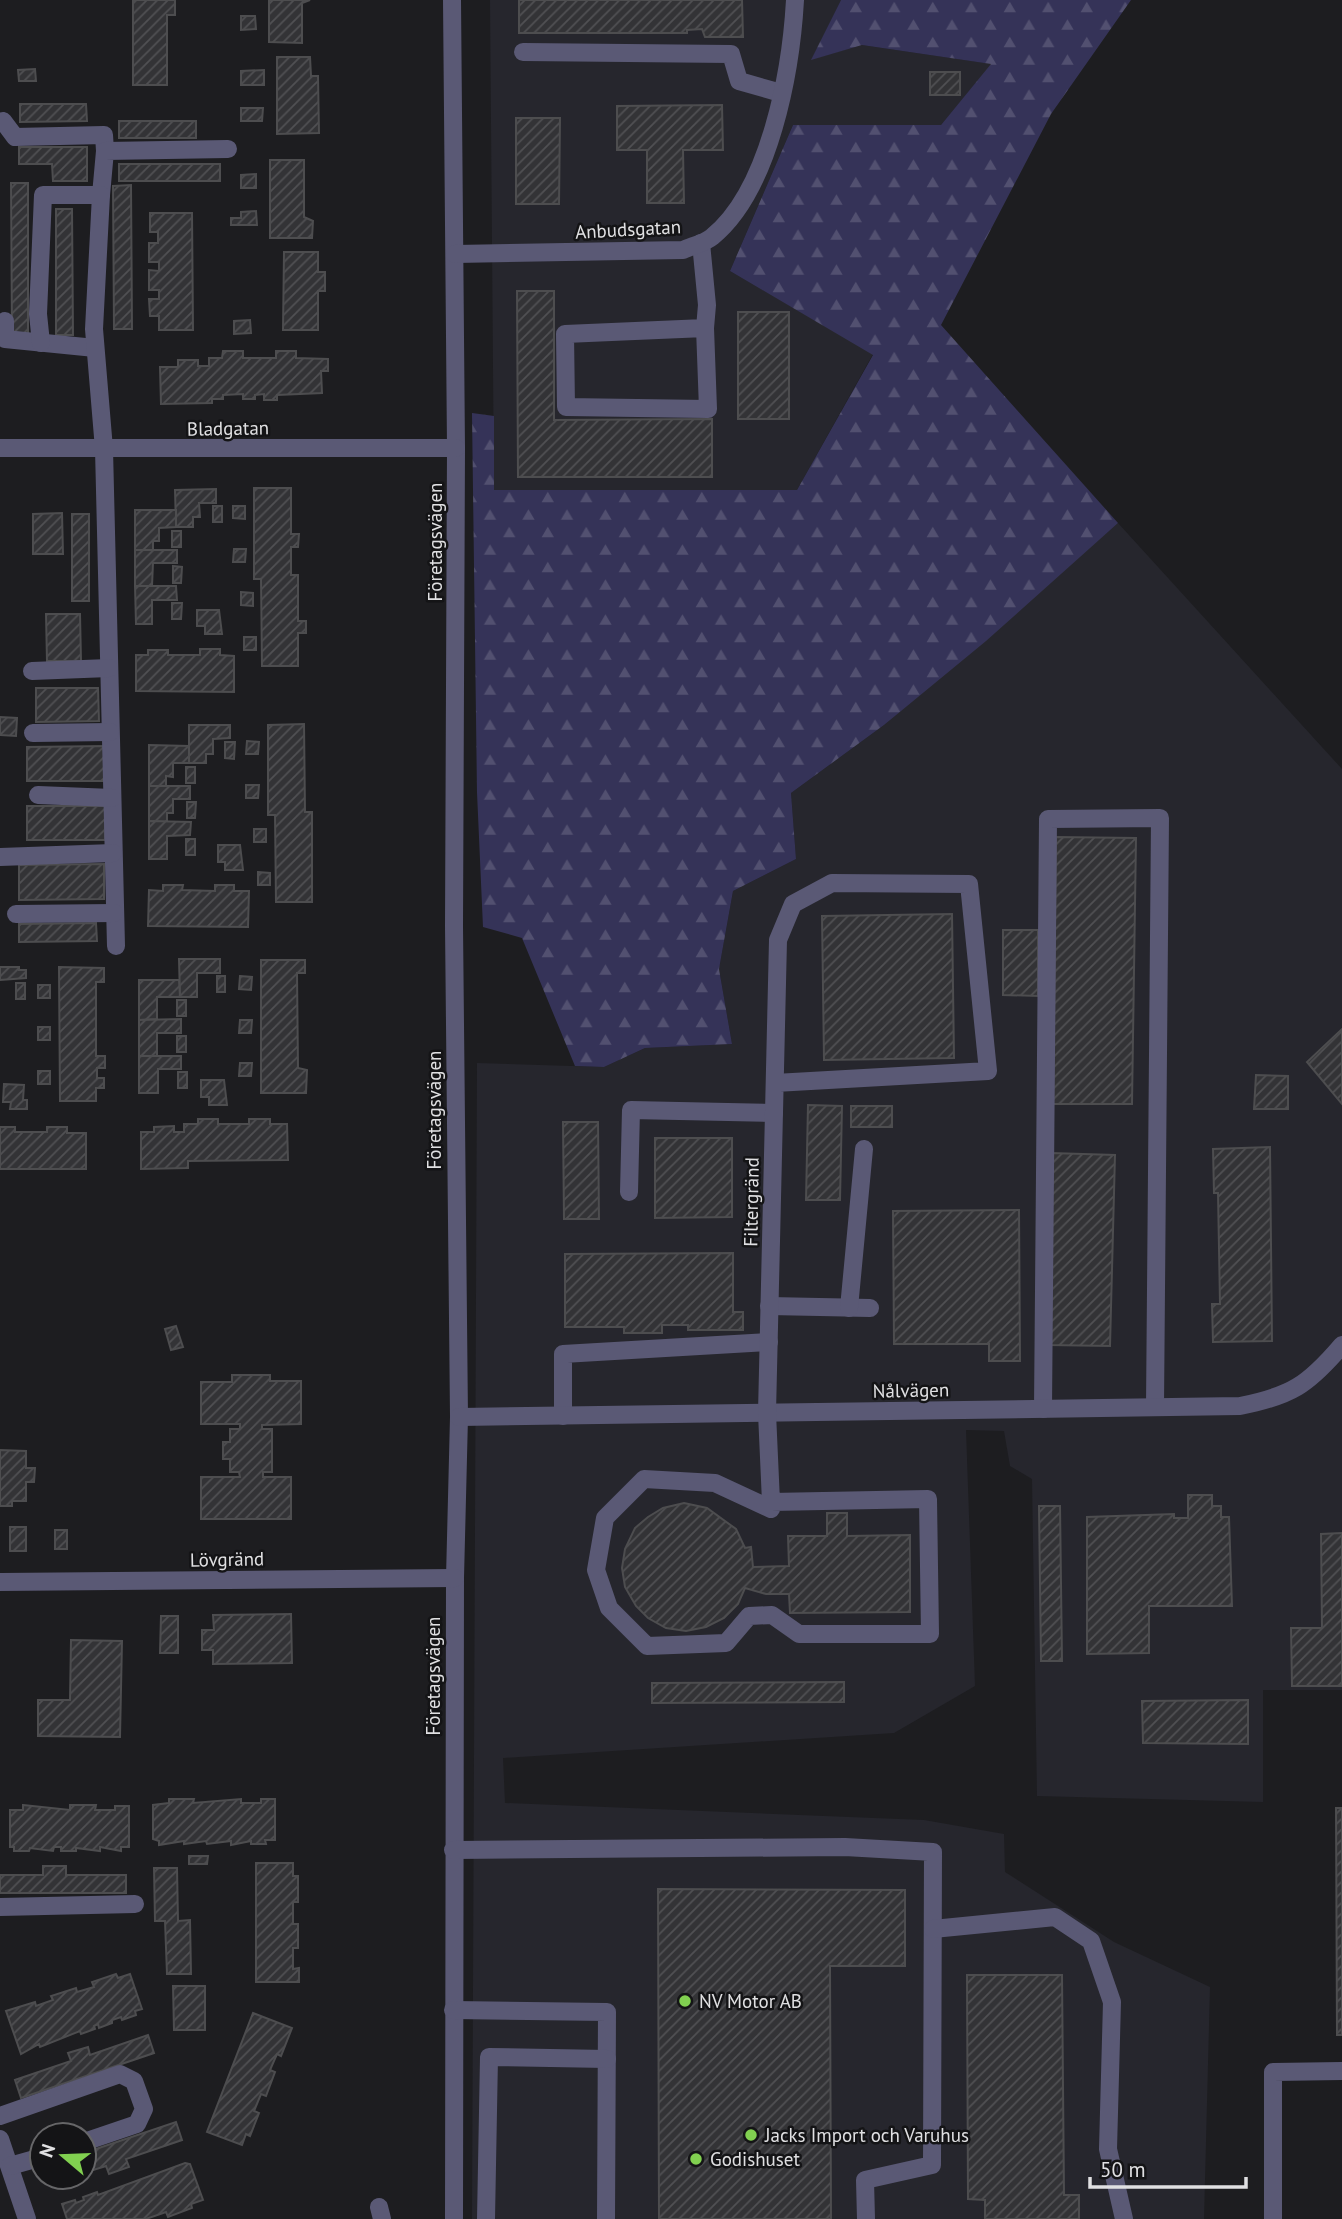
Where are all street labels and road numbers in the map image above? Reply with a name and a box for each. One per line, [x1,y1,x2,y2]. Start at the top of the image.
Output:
street label: Anbudsgatan [574,214,682,244]
street label: Bladgatan [187,415,269,441]
street label: Företagsvägen [423,482,447,602]
street label: Företagsvägen [422,1050,446,1170]
street label: Filtergränd [738,1157,764,1247]
street label: Nålvägen [872,1377,950,1403]
street label: Lövgränd [190,1546,264,1572]
street label: Företagsvägen [421,1616,445,1736]

